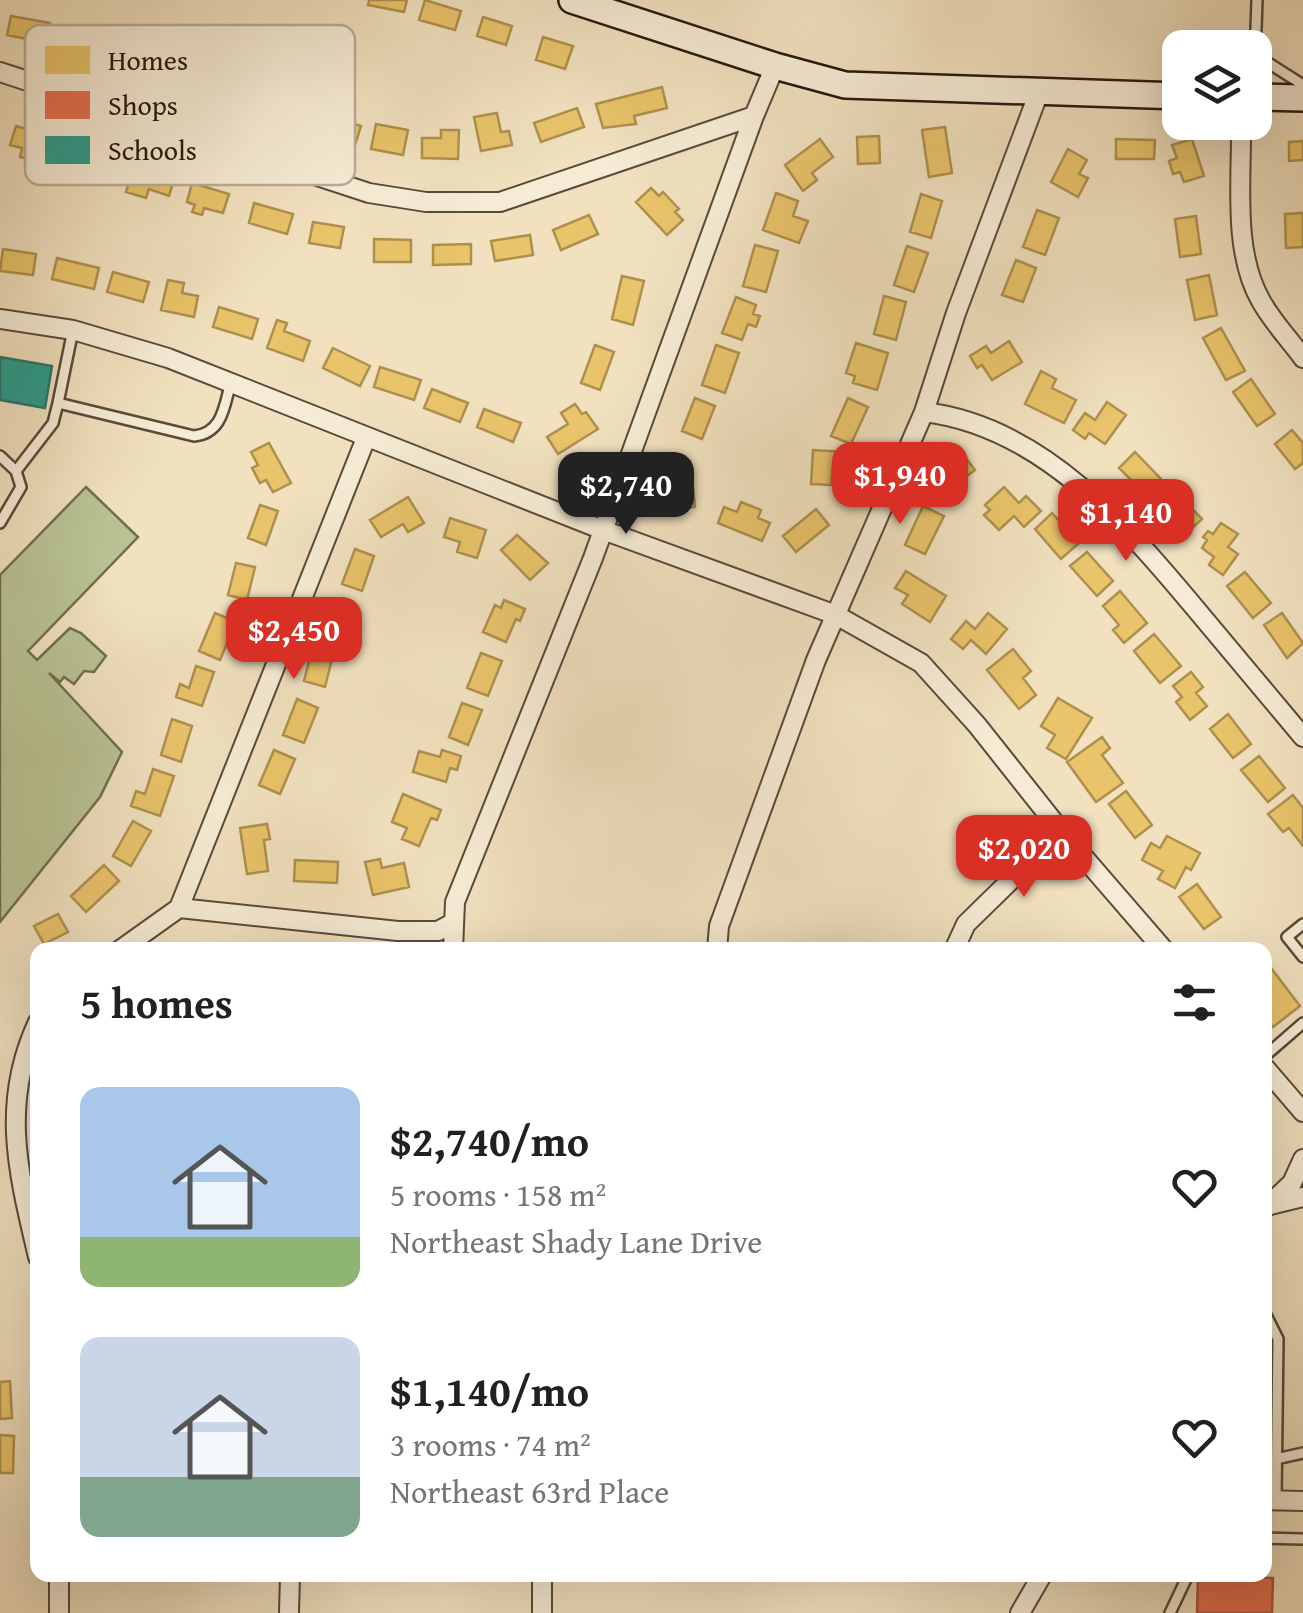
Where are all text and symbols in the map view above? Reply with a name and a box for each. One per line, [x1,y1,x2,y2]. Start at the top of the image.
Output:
legend [25,25,355,185]
map controls [1162,30,1272,140]
button: layers [1162,30,1272,140]
text: Homes [108,39,188,80]
text: Shops [108,84,178,125]
text: Schools [108,129,197,170]
pin: $1,940 [819,442,981,527]
text: $1,940 [854,451,946,498]
pin: $2,740 [545,452,707,537]
text: $2,740 [580,461,672,508]
pin: $1,140 [1045,479,1207,564]
text: $1,140 [1080,488,1172,535]
pin: $2,450 [213,597,375,682]
text: $2,450 [248,606,340,653]
pin: $2,020 [943,815,1105,900]
text: $2,020 [978,824,1070,871]
text: 5 homes [80,972,233,1033]
icon: filters [1167,975,1222,1030]
text: $2,740/mo [390,1110,589,1171]
icon: home [160,1127,280,1247]
icon: heart [1167,1160,1222,1215]
text: 5 rooms · 158 m² [390,1171,606,1218]
text: Northeast Shady Lane Drive [390,1218,762,1265]
text: $1,140/mo [390,1360,589,1421]
icon: home [160,1377,280,1497]
icon: heart [1167,1410,1222,1465]
text: 3 rooms · 74 m² [390,1421,591,1468]
text: Northeast 63rd Place [390,1468,669,1515]

